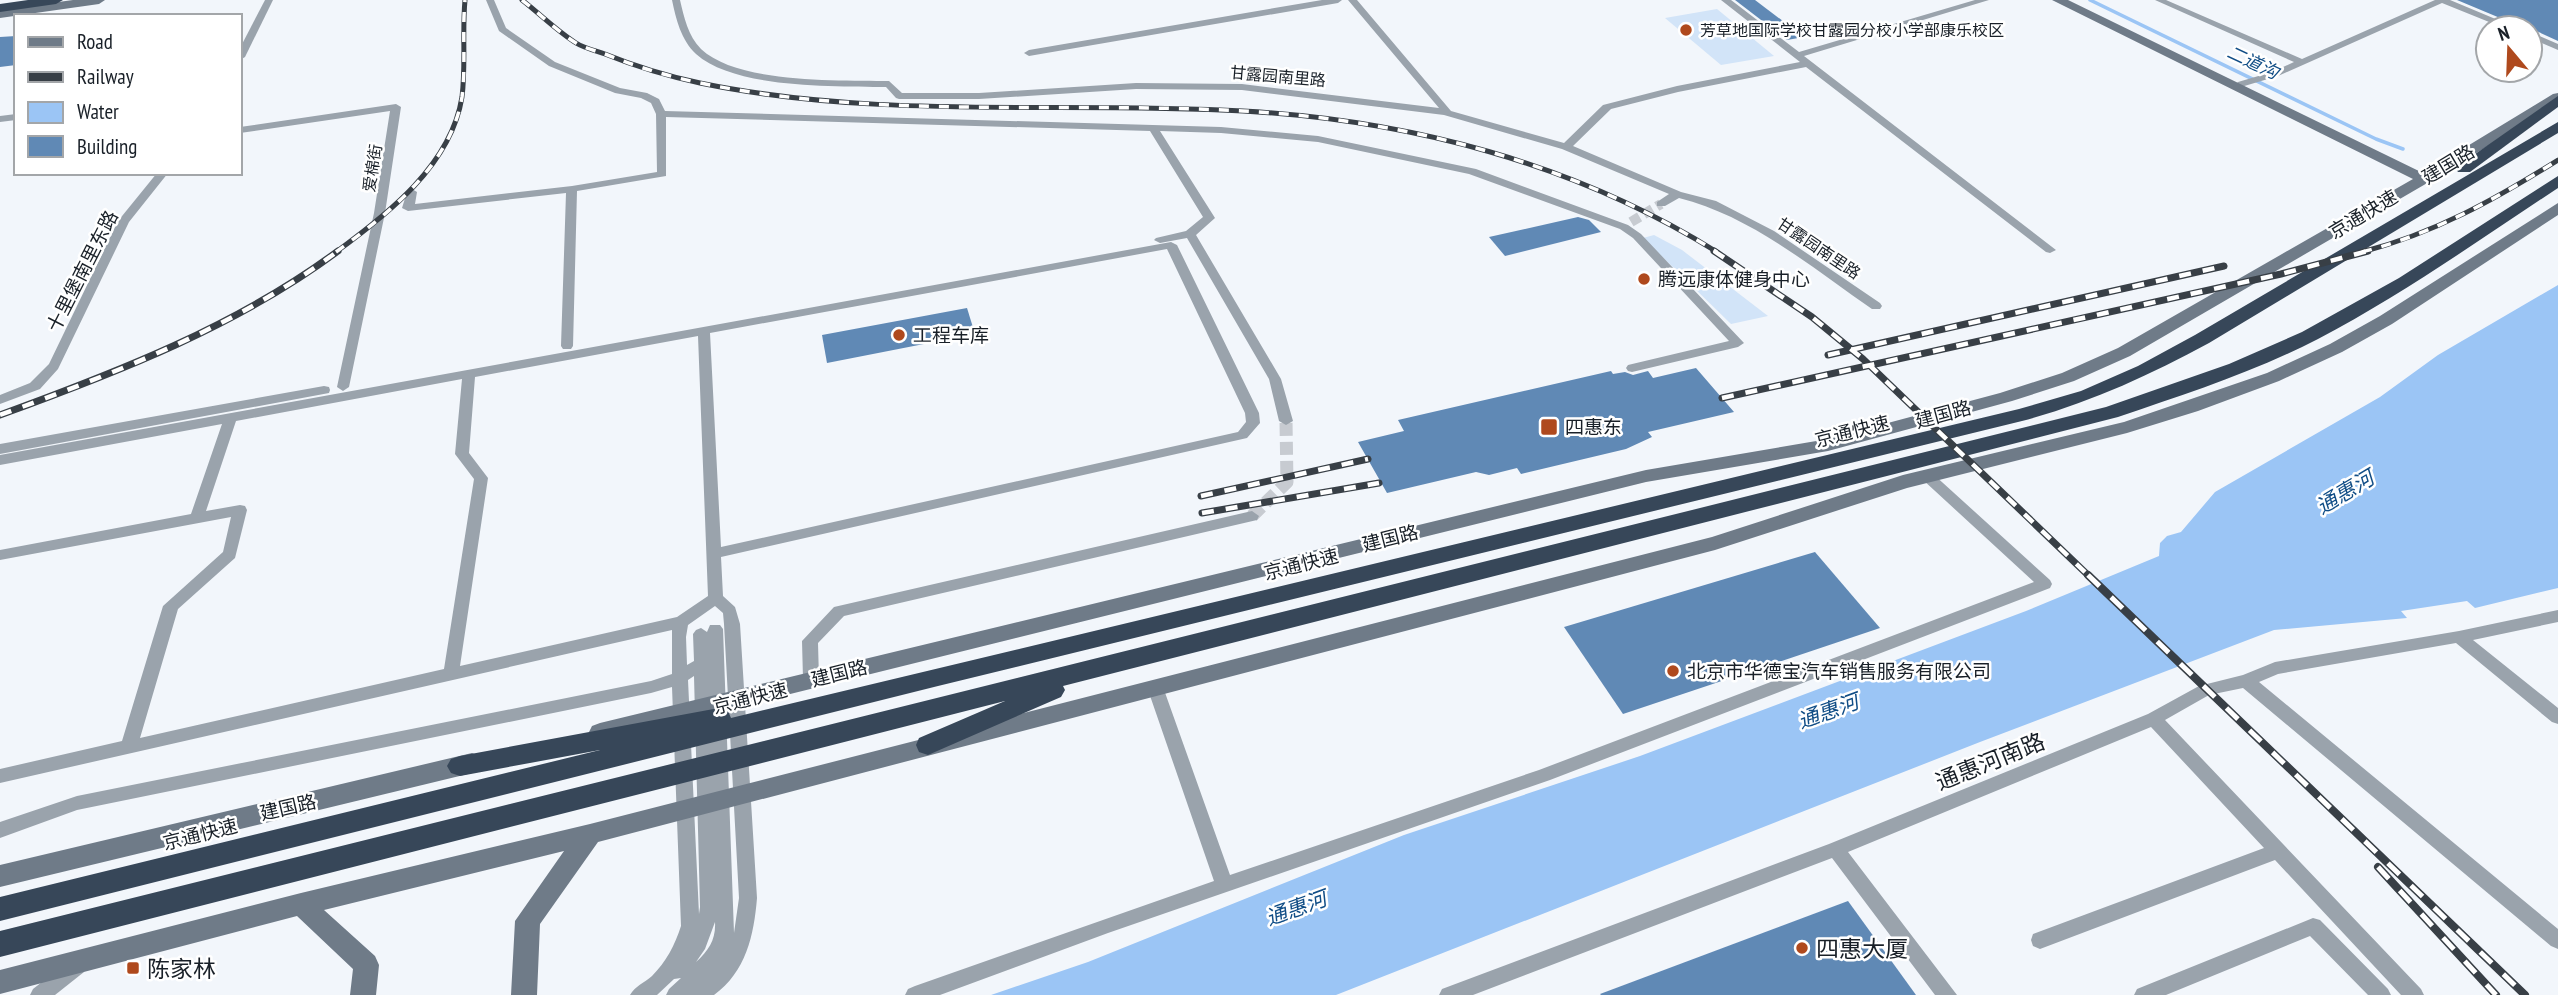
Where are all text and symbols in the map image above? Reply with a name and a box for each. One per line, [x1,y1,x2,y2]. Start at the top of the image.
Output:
legend [14,14,242,175]
north arrow [2474,14,2544,84]
place label: 芳草地国际学校甘露园分校小学部康乐校区 [1700,20,2004,40]
text: N [2495,20,2512,46]
marker: 芳草地国际学校甘露园分校小学部康乐校区 [1678,22,1694,38]
text: Road [77,28,113,55]
water label: 二道沟 [2224,40,2284,85]
street label: 甘露园南里路 [1229,62,1327,90]
text: Railway [77,63,134,90]
text: Water [77,98,119,125]
text: Building [77,133,137,160]
street label: 建国路 [2417,139,2479,189]
street label: 爱棉街 [358,143,386,193]
street label: 京通快速 [2324,184,2402,244]
street label: 十里堡南里东路 [41,206,123,336]
street label: 甘露园南里路 [1774,213,1864,283]
place label: 腾远康体健身中心 [1658,267,1810,291]
marker: 腾远康体健身中心 [1636,271,1652,287]
place label: 工程车库 [913,323,989,347]
marker: 工程车库 [891,327,907,343]
street label: 建国路 [1912,395,1974,433]
street label: 京通快速 [1812,410,1892,452]
place label: 四惠东 [1565,415,1622,439]
marker: 四惠东 [1539,417,1559,437]
water label: 通惠河 [2311,462,2382,520]
street label: 建国路 [1359,519,1421,557]
street label: 京通快速 [1261,543,1341,585]
street label: 建国路 [808,654,870,692]
place label: 北京市华德宝汽车销售服务有限公司 [1687,659,1991,683]
marker: 北京市华德宝汽车销售服务有限公司 [1665,663,1681,679]
street label: 京通快速 [710,677,790,719]
water label: 通惠河 [1794,686,1866,734]
street label: 通惠河南路 [1931,726,2049,796]
street label: 建国路 [258,789,318,825]
street label: 京通快速 [160,813,240,855]
water label: 通惠河 [1262,883,1334,931]
place label: 四惠大厦 [1816,934,1908,963]
marker: 四惠大厦 [1794,940,1810,956]
place label: 陈家林 [147,954,216,983]
marker: 陈家林 [125,960,141,976]

